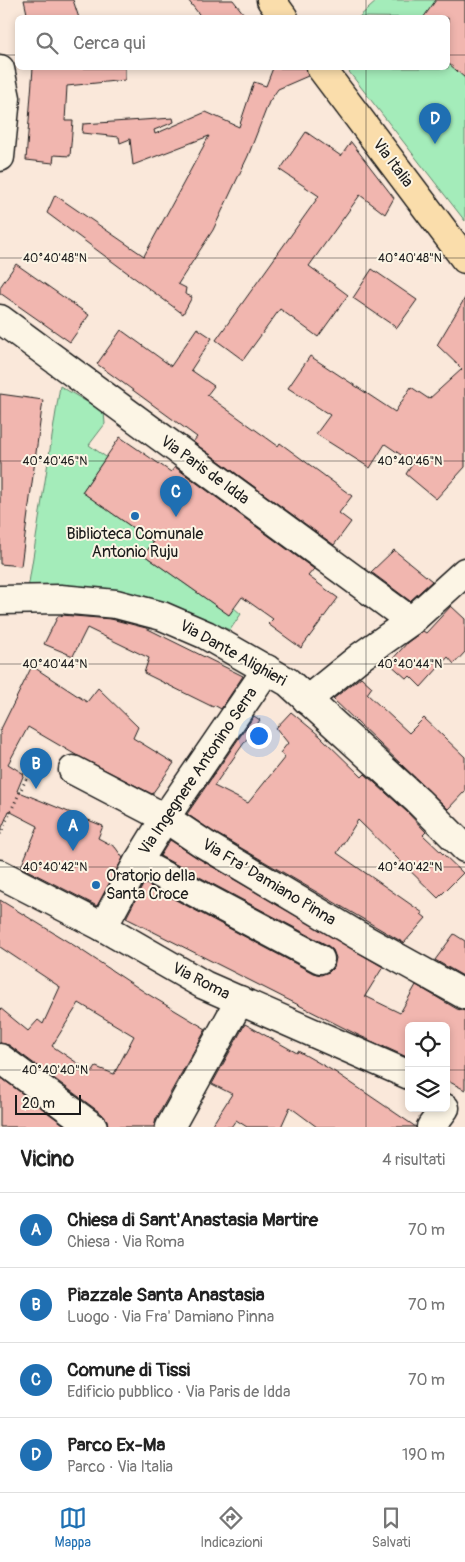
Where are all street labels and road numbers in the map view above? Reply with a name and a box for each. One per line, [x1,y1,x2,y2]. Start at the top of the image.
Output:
street label: Via Italia [368,135,418,191]
street label: Via Paris de Idda [157,431,253,509]
street label: Via Dante Alighieri [176,615,290,691]
street label: Via Ingegnere Antonino Serra [134,683,262,859]
street label: Via Fra' Damiano Pinna [198,834,340,930]
street label: Via Roma [169,958,233,1004]

